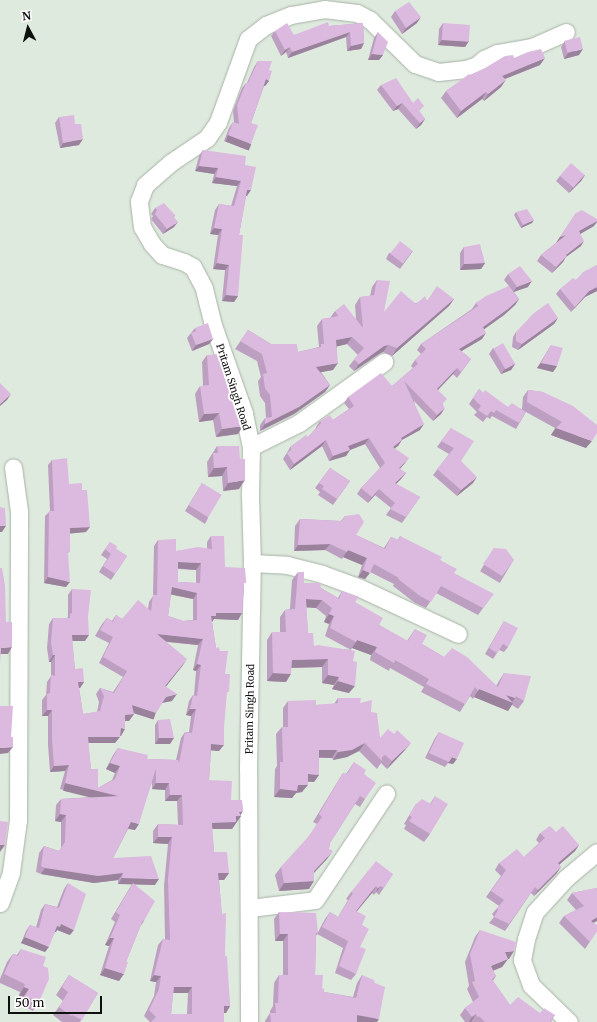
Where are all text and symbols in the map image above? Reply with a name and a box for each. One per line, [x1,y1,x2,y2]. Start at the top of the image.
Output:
north arrow [8,8,48,48]
text: N [21,9,32,24]
street label: Pritam Singh Road [213,342,253,432]
street label: Pritam Singh Road [243,664,257,754]
scale bar [10,988,104,1014]
text: 50 m [15,995,44,1010]

